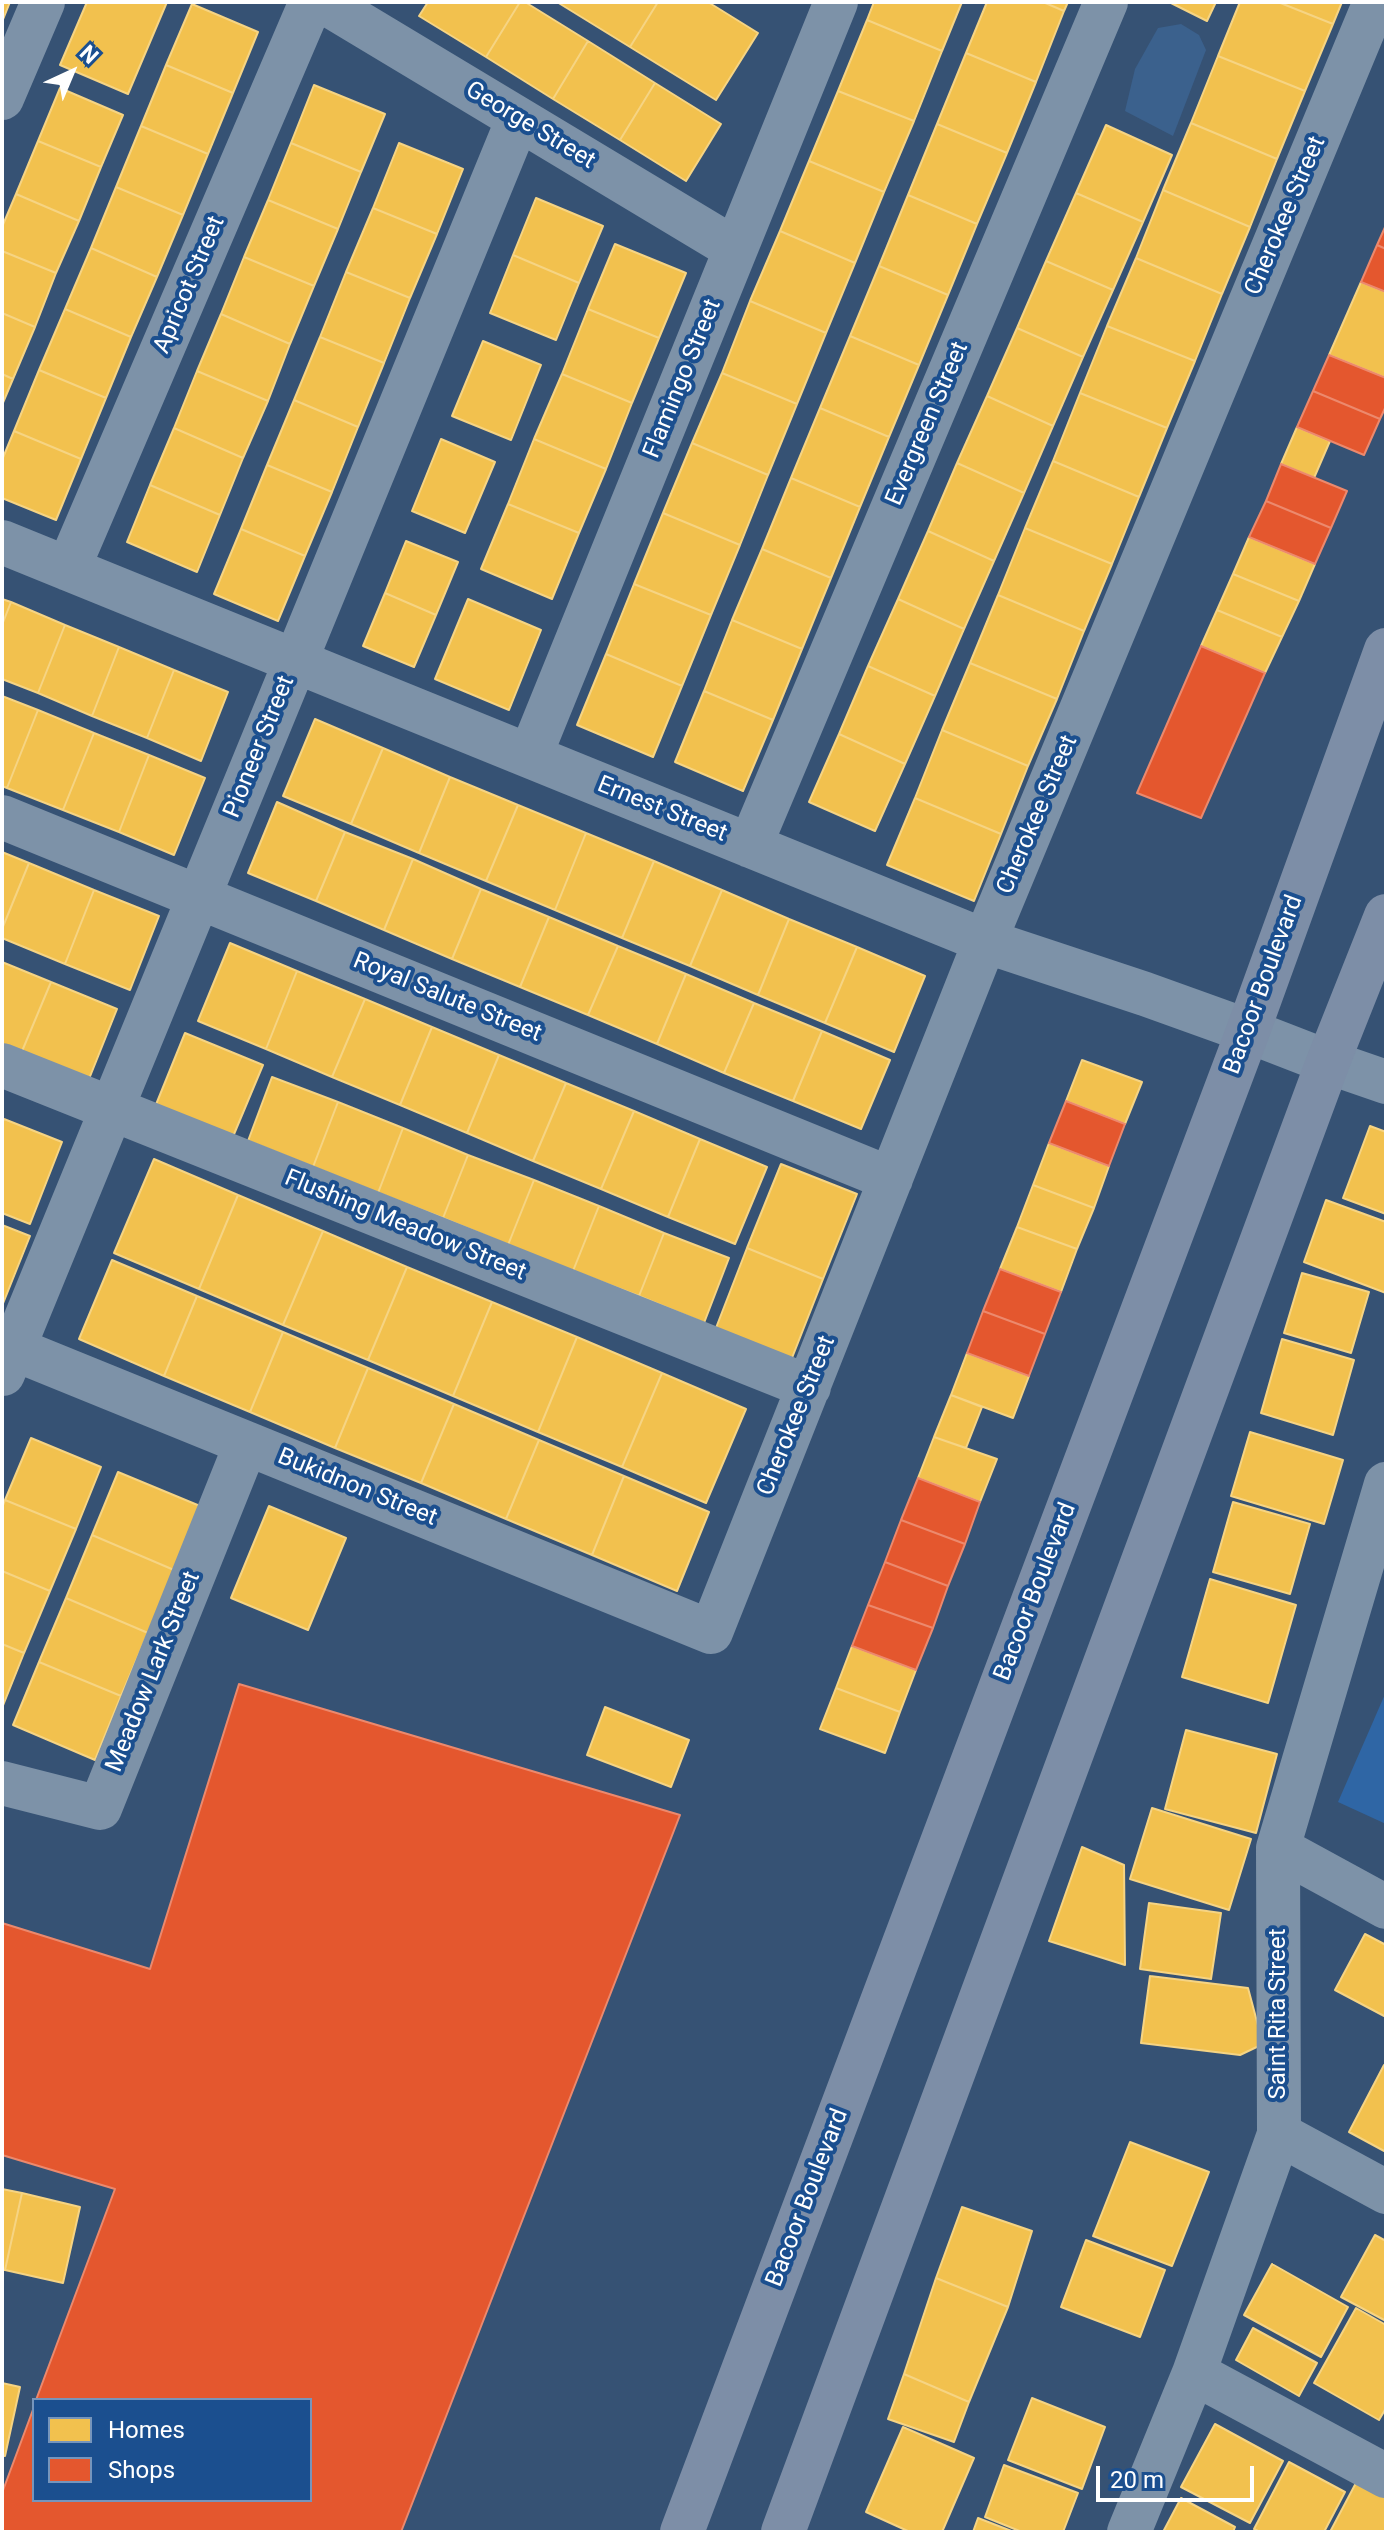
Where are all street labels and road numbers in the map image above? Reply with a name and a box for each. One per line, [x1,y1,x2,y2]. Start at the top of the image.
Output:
street label: George Street [460,76,600,176]
street label: Cherokee Street [1240,132,1332,300]
street label: Apricot Street [148,212,232,358]
street label: Flamingo Street [638,295,728,463]
street label: Evergreen Street [881,338,975,510]
street label: Pioneer Street [218,672,302,822]
street label: Cherokee Street [992,731,1084,899]
street label: Ernest Street [593,771,731,849]
street label: Bacoor Boulevard [1218,892,1310,1078]
street label: Royal Salute Street [349,947,545,1049]
street label: Flushing Meadow Street [280,1164,530,1288]
street label: Cherokee Street [752,1332,842,1500]
street label: Bukidnon Street [273,1443,441,1533]
street label: Bacoor Boulevard [989,1499,1083,1685]
street label: Meadow Lark Street [101,1568,207,1776]
street label: Saint Rita Street [1265,1928,1293,2100]
street label: Bacoor Boulevard [761,2105,855,2291]

